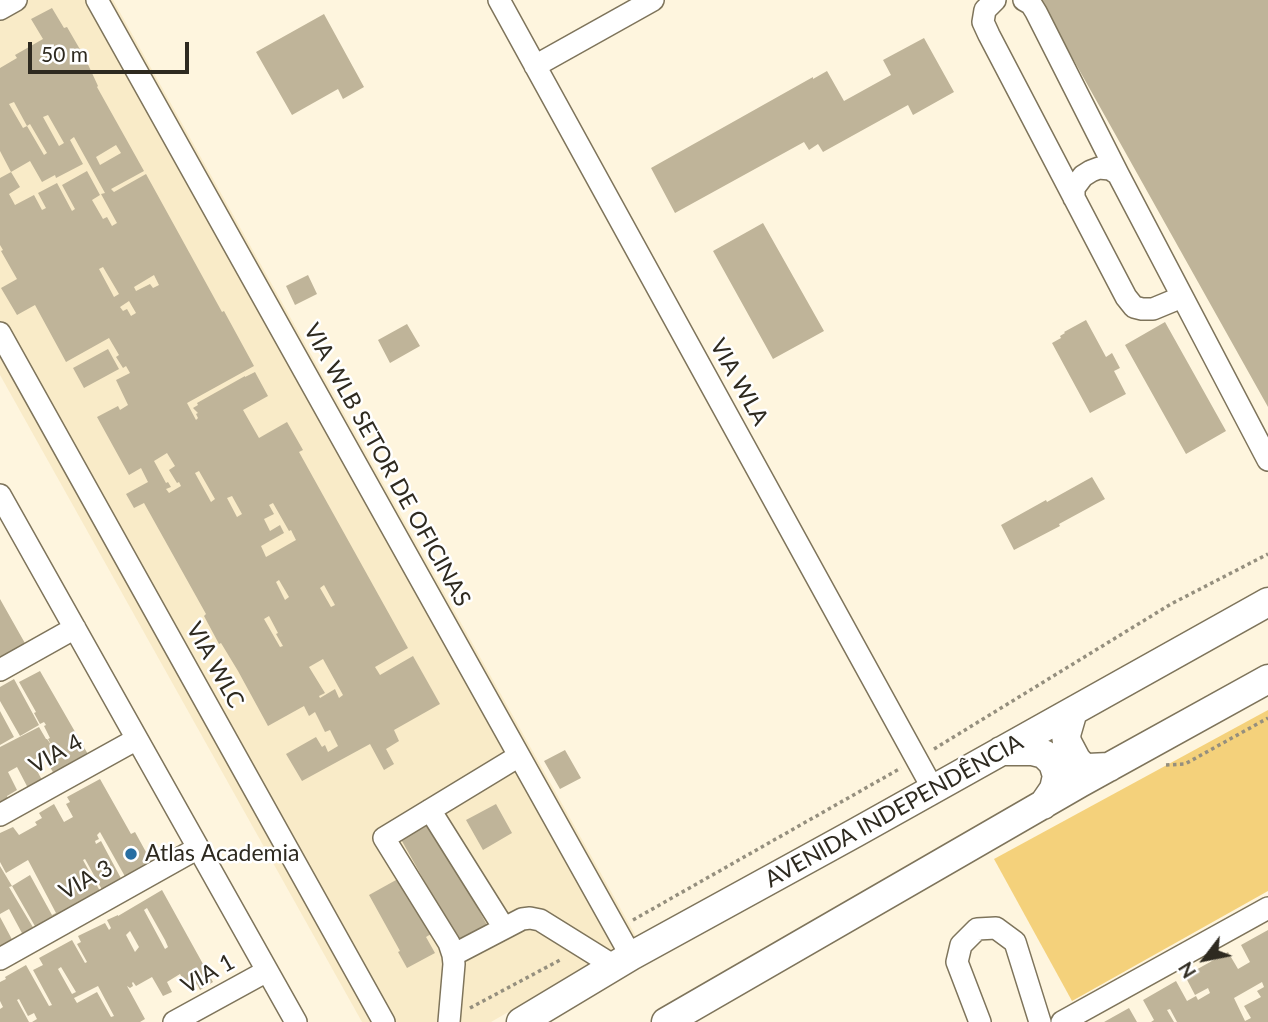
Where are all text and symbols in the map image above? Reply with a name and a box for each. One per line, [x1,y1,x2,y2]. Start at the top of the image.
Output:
scale bar [32,28,192,72]
text: 50 m [41,41,88,66]
street label: VIA WLB SETOR DE OFICINAS [298,319,476,611]
street label: VIA WLA [704,334,774,430]
street label: VIA WLC [180,617,250,713]
street label: VIA 4 [24,728,88,780]
street label: AVENIDA INDEPENDÊNCIA [760,728,1028,894]
place label: Atlas Academia [145,840,299,868]
marker: Atlas Academia [123,846,139,862]
street label: VIA 3 [54,854,118,906]
north arrow [1170,924,1240,994]
street label: VIA 1 [176,948,240,1000]
text: N [1173,958,1200,983]

